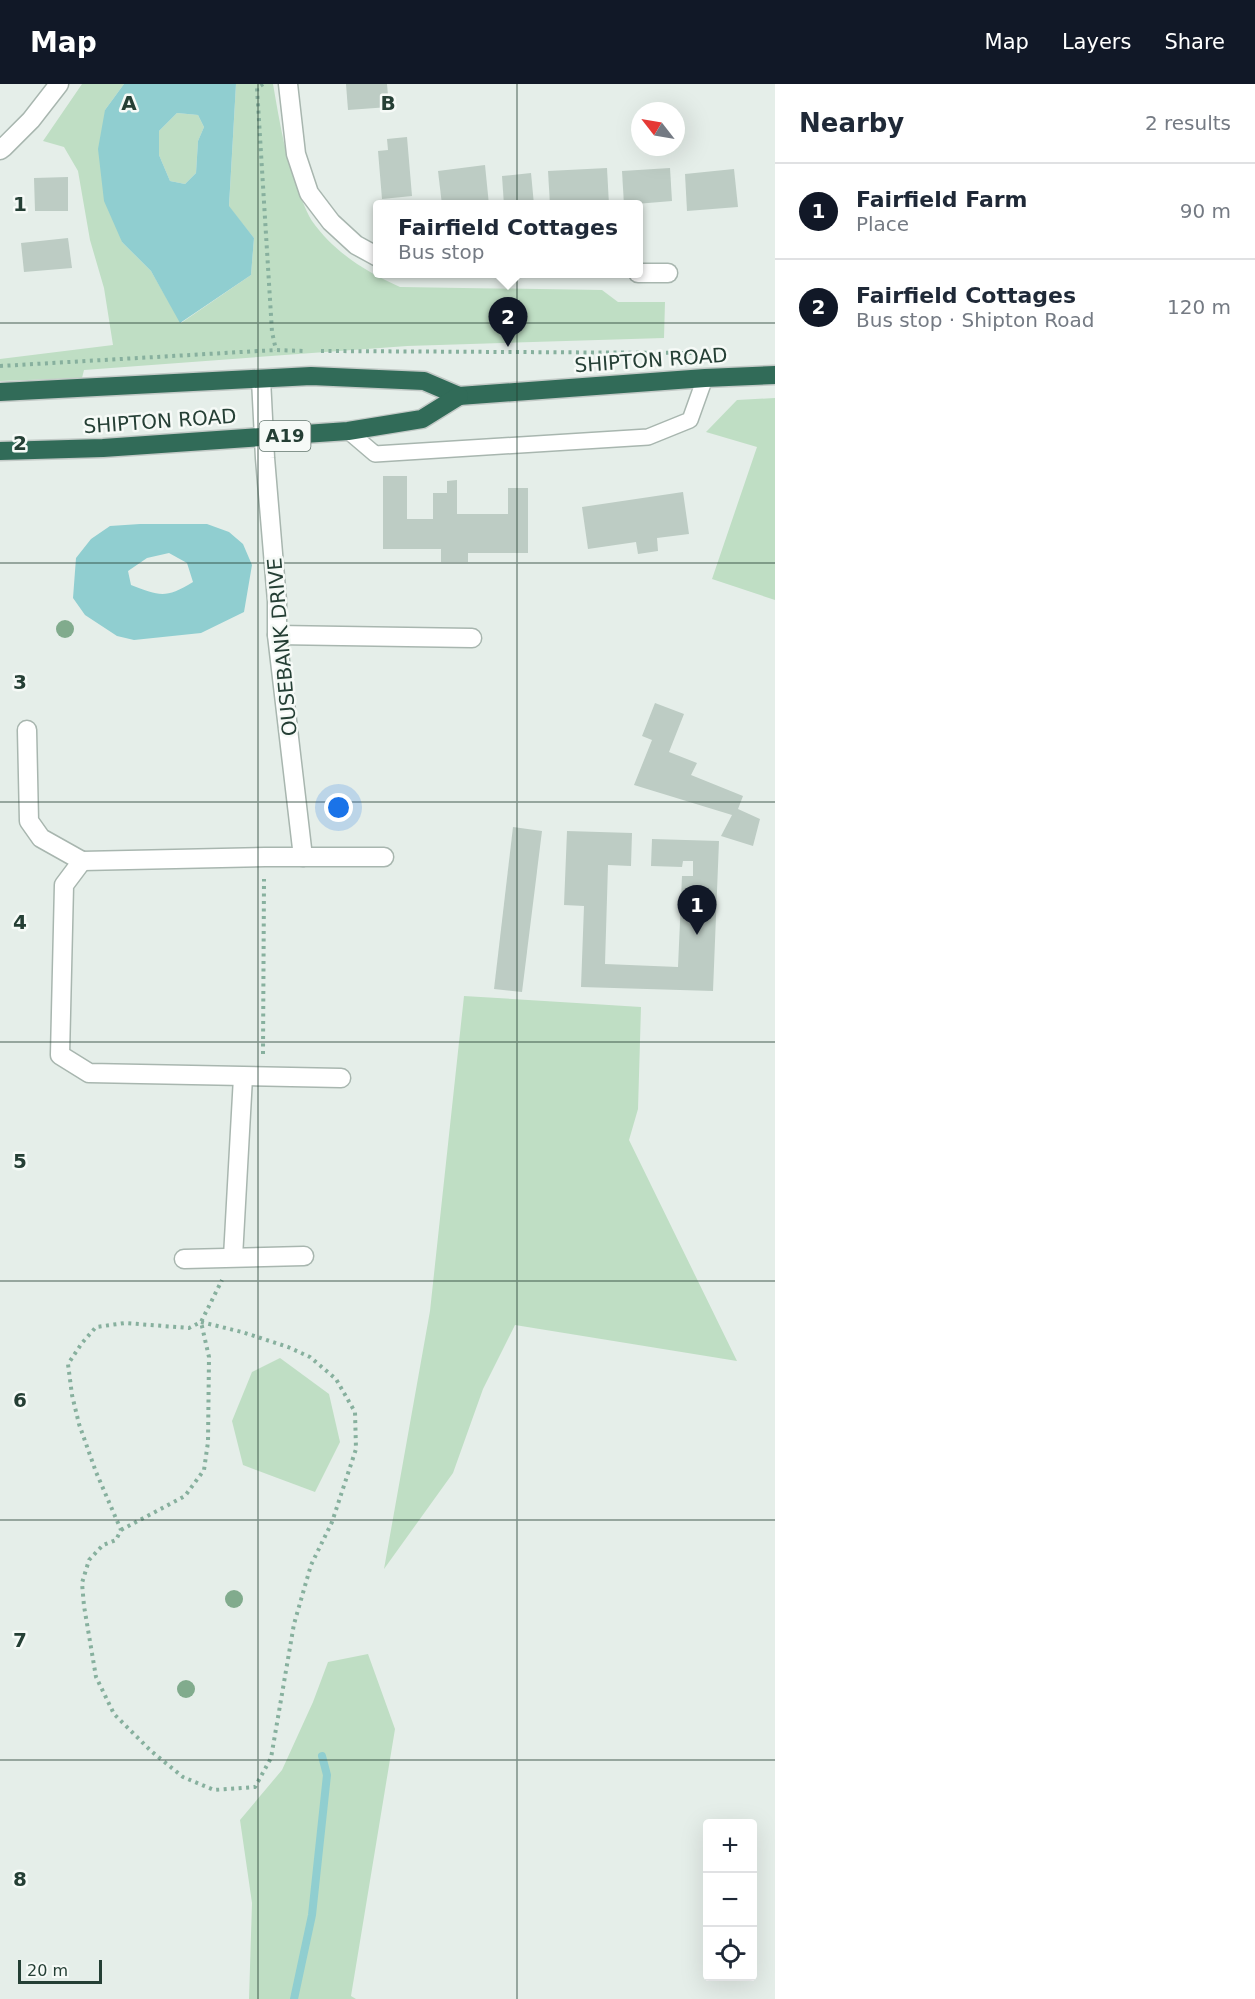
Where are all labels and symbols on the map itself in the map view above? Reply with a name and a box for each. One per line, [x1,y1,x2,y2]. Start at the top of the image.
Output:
text: A [121,91,137,115]
text: B [380,91,396,115]
north arrow [631,102,685,156]
text: 1 [13,192,27,216]
pin: 2 [488,298,528,347]
street label: SHIPTON ROAD [574,343,728,377]
street label: SHIPTON ROAD [83,404,237,438]
road number: A19 [260,421,310,451]
text: 2 [13,431,27,455]
street label: OUSEBANK DRIVE [262,557,302,737]
text: 3 [13,670,27,694]
your location [324,793,353,822]
pin: 1 [678,886,716,935]
text: 4 [13,910,27,934]
text: 5 [13,1149,27,1173]
text: 6 [13,1388,27,1412]
text: 7 [13,1628,27,1652]
text: 8 [13,1867,27,1891]
scale bar [18,1957,102,1984]

